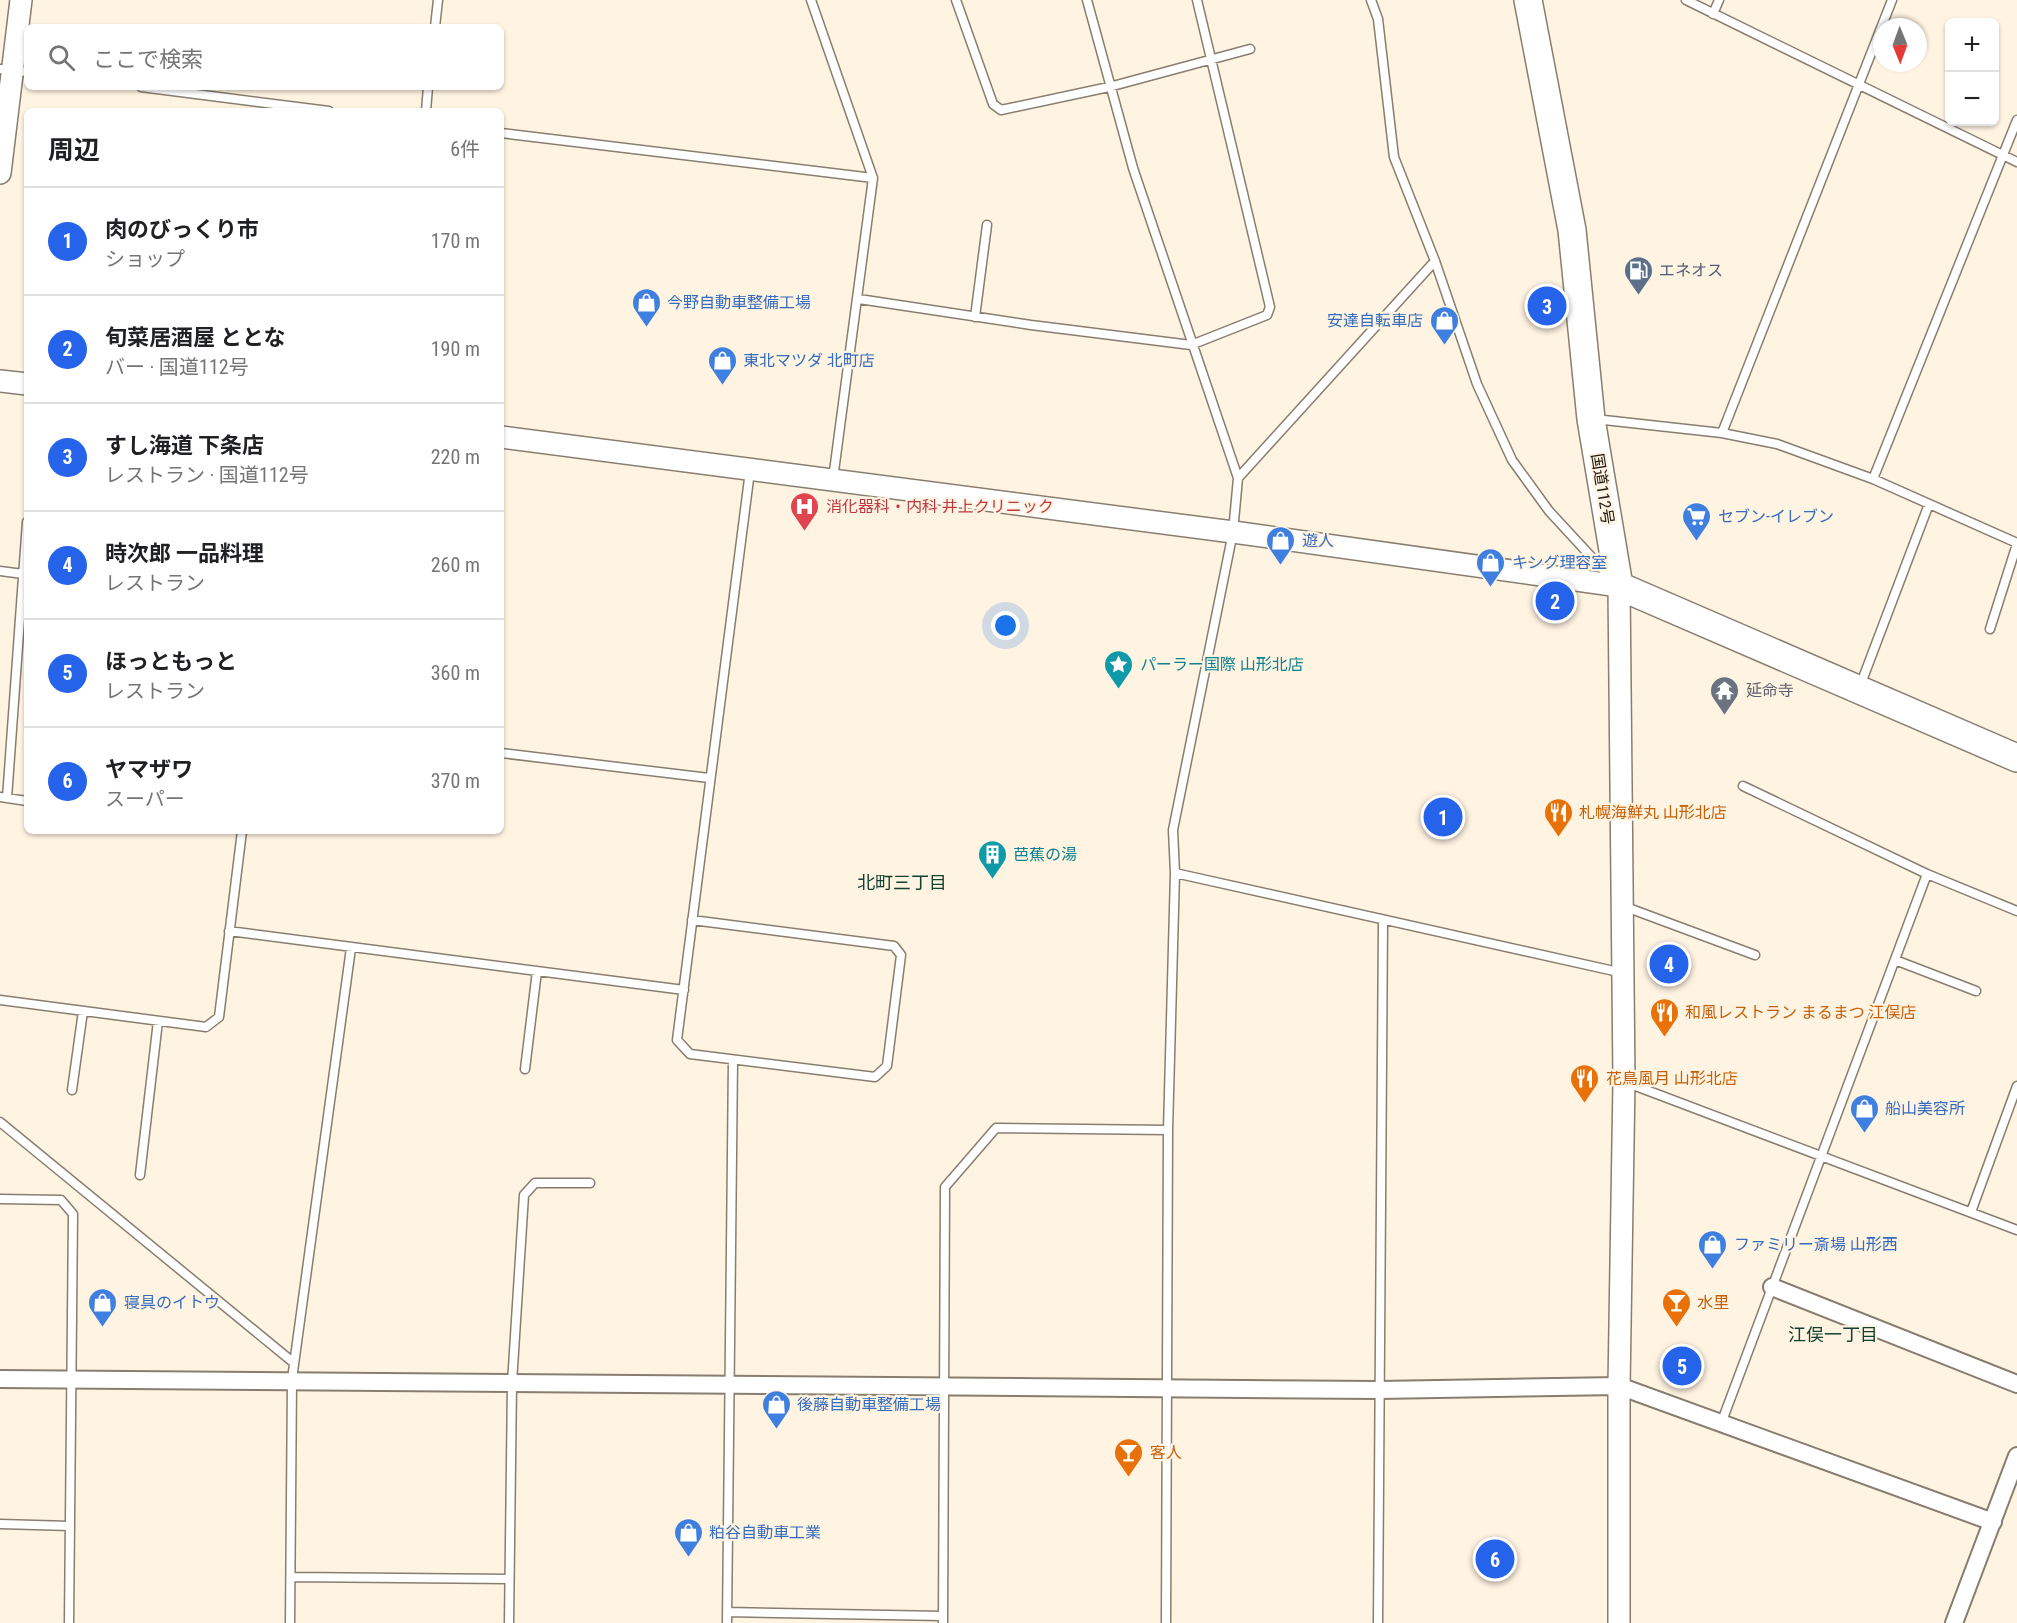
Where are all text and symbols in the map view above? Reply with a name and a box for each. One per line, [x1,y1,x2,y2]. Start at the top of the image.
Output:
north arrow [1873,18,1927,72]
map controls [1945,18,1999,126]
button: + [1945,18,1999,72]
search box [24,24,504,90]
icon: search [45,41,78,74]
text: ここで検索 [93,47,203,72]
button: − [1945,72,1999,126]
text: 周辺 [48,135,100,165]
text: 6件 [450,137,480,161]
text: 肉のびっくり市 [105,217,259,242]
text: 1 [62,229,73,253]
text: 170 m [431,229,480,253]
text: ショップ [105,247,185,271]
fuel station icon: エネオス [1622,254,1654,296]
place label: エネオス [1659,261,1723,280]
pin: 3 [1528,284,1566,328]
shop icon: 今野自動車整備工場 [630,286,662,328]
place label: 今野自動車整備工場 [667,293,811,312]
shop icon: 安達自転車店 [1428,304,1460,346]
place label: 安達自転車店 [1327,311,1423,330]
text: 旬菜居酒屋 ととな [105,325,285,350]
text: 2 [62,337,73,361]
text: 190 m [431,337,480,361]
shop icon: 東北マツダ 北町店 [706,344,738,386]
place label: 東北マツダ 北町店 [743,351,875,370]
text: バー · 国道112号 [105,355,249,379]
text: すし海道 下条店 [105,433,264,458]
text: 3 [62,445,73,469]
text: 220 m [431,445,480,469]
street label: 国道112号 [1588,452,1617,526]
text: レストラン · 国道112号 [105,463,309,487]
hospital icon: 消化器科・内科 井上クリニック [789,490,821,532]
place label: 消化器科・内科 井上クリニック [826,497,1054,516]
supermarket icon: セブン-イレブン [1681,500,1713,542]
place label: セブン-イレブン [1718,507,1834,526]
shop icon: 遊人 [1265,524,1297,566]
place label: 遊人 [1302,531,1334,550]
text: 時次郎 一品料理 [105,541,264,566]
shop icon: キング理容室 [1475,546,1507,588]
text: 4 [62,553,73,577]
text: 260 m [431,553,480,577]
place label: キング理容室 [1512,553,1608,572]
text: レストラン [105,571,205,595]
pin: 2 [1536,578,1574,624]
your location [991,611,1020,640]
place icon: パーラー国際 山形北店 [1103,648,1135,690]
text: ほっともっと [105,649,237,674]
place label: パーラー国際 山形北店 [1140,655,1304,674]
text: 5 [62,661,73,685]
text: 360 m [431,661,480,685]
temple icon: 延命寺 [1709,674,1741,716]
text: レストラン [105,679,205,703]
place label: 延命寺 [1746,681,1794,700]
text: ヤマザワ [105,757,193,782]
text: 6 [62,769,73,793]
text: 370 m [431,769,480,793]
text: スーパー [105,787,185,811]
pin: 1 [1424,794,1462,840]
restaurant icon: 札幌海鮮丸 山形北店 [1542,796,1574,838]
place label: 札幌海鮮丸 山形北店 [1579,803,1727,822]
building icon: 芭蕉の湯 [976,838,1008,880]
place label: 芭蕉の湯 [1013,845,1077,864]
district label: 北町三丁目 [857,872,947,893]
pin: 4 [1650,942,1688,986]
restaurant icon: 和風レストラン まるまつ 江俣店 [1648,996,1680,1038]
place label: 和風レストラン まるまつ 江俣店 [1685,1003,1916,1022]
restaurant icon: 花鳥風月 山形北店 [1569,1062,1601,1104]
place label: 花鳥風月 山形北店 [1606,1069,1738,1088]
shop icon: 船山美容所 [1848,1092,1880,1134]
place label: 船山美容所 [1885,1099,1965,1118]
shop icon: ファミリー斎場 山形西 [1697,1228,1729,1270]
place label: ファミリー斎場 山形西 [1734,1235,1898,1254]
shop icon: 寝具のイトウ [87,1286,119,1328]
bar icon: 水里 [1660,1286,1692,1328]
place label: 寝具のイトウ [124,1293,220,1312]
place label: 水里 [1697,1293,1729,1312]
district label: 江俣一丁目 [1788,1324,1878,1345]
pin: 5 [1662,1344,1702,1388]
shop icon: 後藤自動車整備工場 [760,1388,792,1430]
place label: 後藤自動車整備工場 [797,1395,941,1414]
bar icon: 客人 [1113,1436,1145,1478]
place label: 客人 [1150,1443,1182,1462]
shop icon: 粕谷自動車工業 [672,1516,704,1558]
place label: 粕谷自動車工業 [709,1523,821,1542]
pin: 6 [1476,1536,1514,1582]

